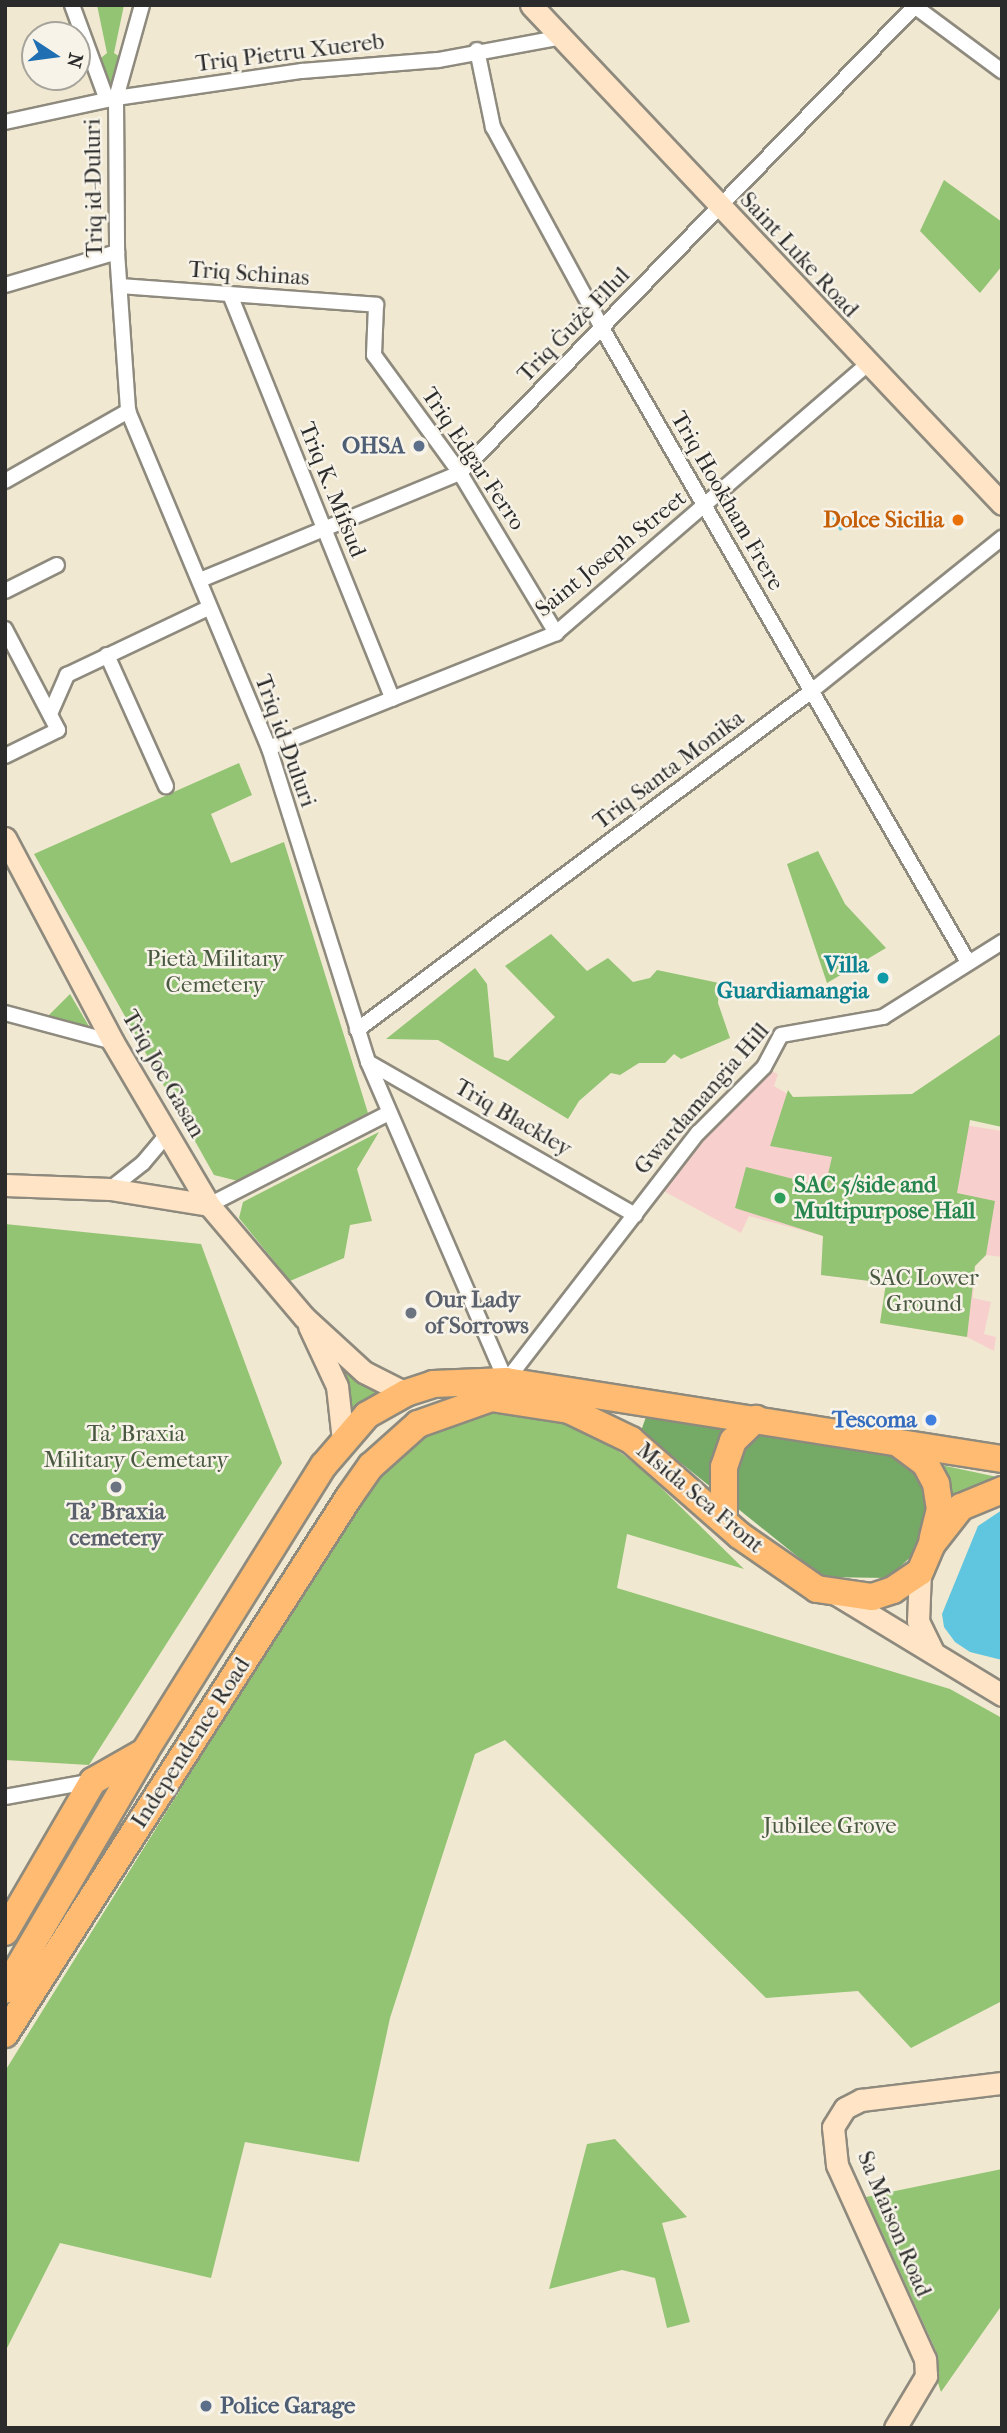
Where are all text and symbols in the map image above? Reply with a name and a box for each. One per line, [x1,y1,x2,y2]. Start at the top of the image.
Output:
north arrow [21,21,91,91]
street label: Triq Pietru Xuereb [194,28,386,78]
text: N [62,51,87,70]
street label: Triq id-Duluri [79,118,109,258]
street label: Saint Luke Road [734,187,864,323]
street label: Triq Schinas [188,256,310,292]
street label: Triq Ġużè Ellul [512,262,636,388]
street label: Triq Edgar Ferro [415,382,531,536]
street label: Triq Hookham Frere [665,407,789,595]
street label: Triq K. Mifsud [292,418,372,562]
place label: OHSA [342,432,405,460]
marker: OHSA [411,438,427,454]
street label: Saint Joseph Street [530,485,692,623]
place label: Dolce Sicilia [823,506,944,534]
marker: Dolce Sicilia [950,512,966,528]
street label: Triq id-Duluri [248,671,322,811]
street label: Triq Santa Monika [588,704,750,836]
park label: Pietà Military Cemetery [146,945,284,999]
place label: Villa Guardiamangia [717,951,869,1005]
marker: Villa Guardiamangia [875,970,891,986]
street label: Triq Joe Gasan [115,1005,211,1143]
street label: Gwardamangia Hill [629,1018,775,1180]
street label: Triq Blackley [450,1073,576,1163]
place label: SAC 5/side and Multipurpose Hall [794,1171,975,1225]
marker: SAC 5/side and Multipurpose Hall [772,1190,788,1206]
park label: SAC Lower Ground [869,1264,979,1318]
place label: Our Lady of Sorrows [425,1286,529,1340]
marker: Our Lady of Sorrows [403,1305,419,1321]
place label: Tescoma [832,1406,917,1434]
marker: Tescoma [923,1412,939,1428]
park label: Ta' Braxia Military Cemetary [44,1420,228,1474]
street label: Msida Sea Front [631,1437,769,1559]
marker: Ta' Braxia cemetery [108,1479,124,1495]
place label: Ta' Braxia cemetery [67,1498,165,1552]
street label: Independence Road [126,1652,256,1834]
park label: Jubilee Grove [763,1812,897,1840]
street label: Sa Maison Road [851,2147,937,2301]
place label: Police Garage [220,2392,355,2420]
marker: Police Garage [198,2398,214,2414]

